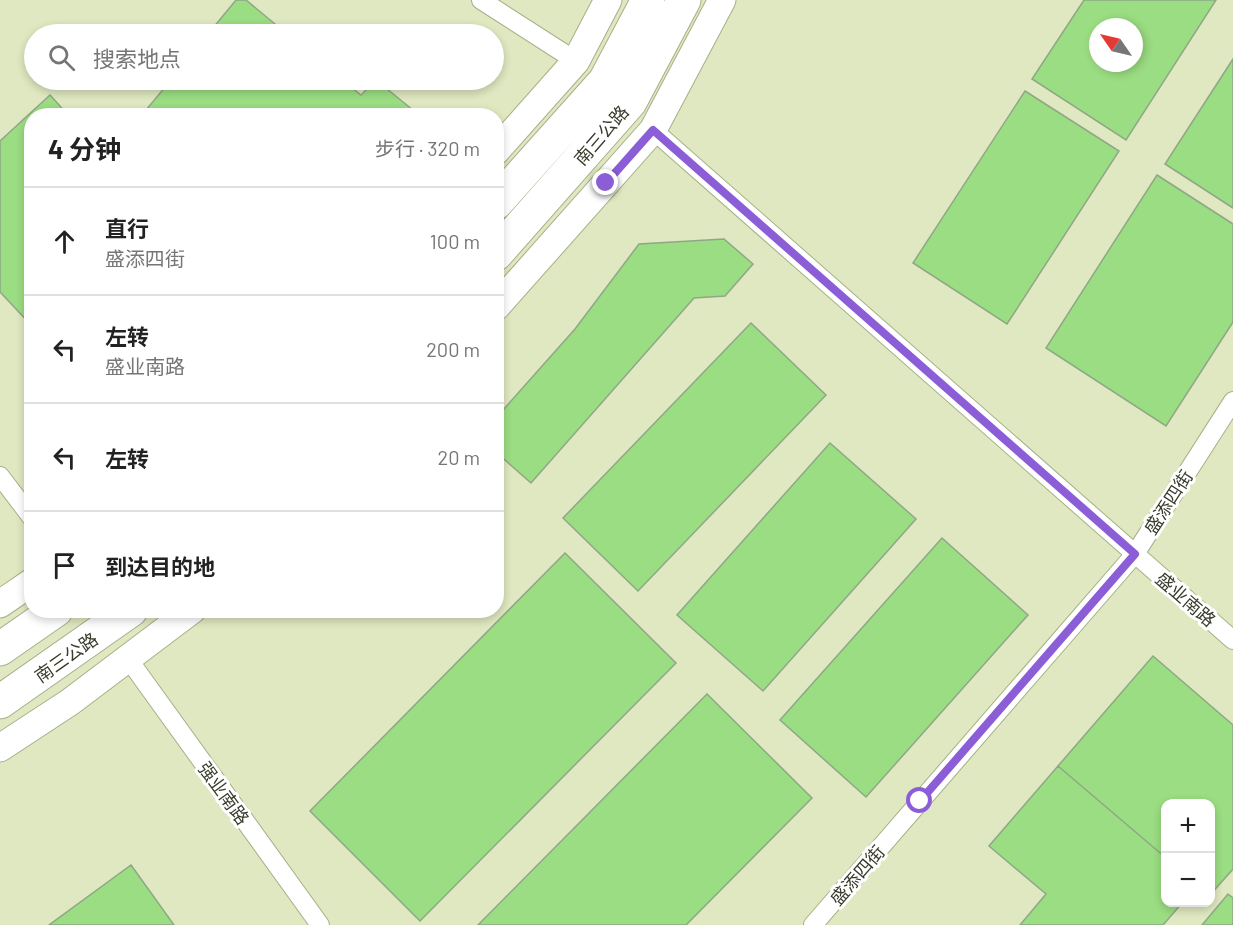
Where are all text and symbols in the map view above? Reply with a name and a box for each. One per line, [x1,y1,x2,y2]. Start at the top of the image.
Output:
north arrow [1089,18,1143,72]
search box [24,24,504,90]
icon: search [45,41,78,74]
text: 搜索地点 [93,45,181,71]
street label: 南三公路 [569,101,633,169]
text: 4 分钟 [48,133,121,164]
text: 步行 · 320 m [375,136,480,160]
route end [592,169,618,195]
text: 直行 [105,215,149,241]
icon: ahead [48,225,81,258]
text: 100 m [430,229,480,253]
text: 盛添四街 [105,246,185,270]
text: 左转 [105,323,149,349]
icon: left [48,333,81,366]
text: 200 m [426,337,480,361]
text: 盛业南路 [105,354,185,378]
icon: left [48,441,81,474]
text: 左转 [105,445,149,471]
text: 20 m [437,445,480,469]
street label: 盛添四街 [1139,466,1197,538]
icon: arrive [48,549,81,582]
text: 到达目的地 [105,553,215,579]
street label: 盛业南路 [1152,567,1220,631]
street label: 南三公路 [30,627,102,687]
street label: 强业南路 [194,757,254,829]
route start [906,787,932,813]
map controls [1161,799,1215,907]
button: + [1161,799,1215,853]
street label: 盛添四街 [825,841,889,909]
button: − [1161,853,1215,907]

